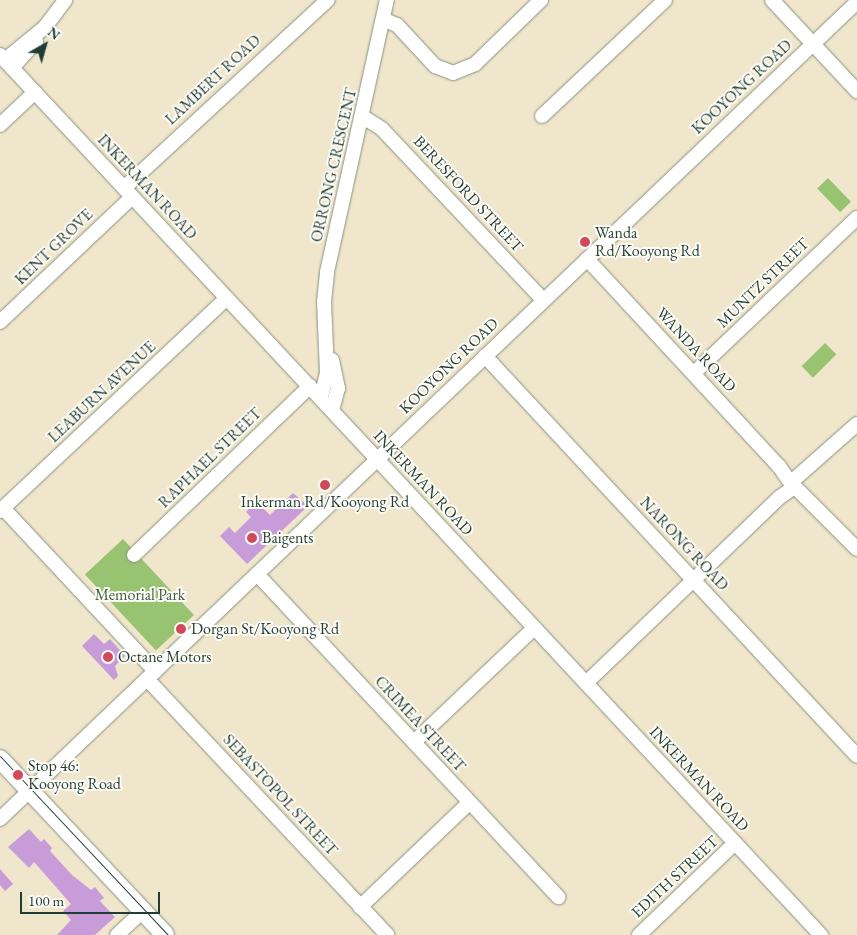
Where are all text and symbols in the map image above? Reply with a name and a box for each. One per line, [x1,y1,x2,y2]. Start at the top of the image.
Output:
north arrow [20,20,70,70]
text: N [44,23,64,44]
street label: LAMBERT ROAD [161,31,265,129]
street label: KOOYONG ROAD [688,36,796,138]
street label: ORRONG CRESCENT [307,86,361,244]
street label: INKERMAN ROAD [93,130,201,244]
street label: BERESFORD STREET [409,132,527,256]
street label: KENT GROVE [11,205,97,289]
place label: Wanda Rd/Kooyong Rd [595,223,700,261]
street label: MUNTZ STREET [713,234,813,332]
marker: Wanda Rd/Kooyong Rd [579,236,591,248]
street label: WANDA ROAD [652,304,740,396]
street label: KOOYONG ROAD [396,314,502,418]
street label: LEABURN AVENUE [44,337,160,447]
street label: RAPHAEL STREET [154,404,266,512]
street label: INKERMAN ROAD [369,426,477,540]
marker: Inkerman Rd/Kooyong Rd [319,479,331,491]
place label: Inkerman Rd/Kooyong Rd [241,492,409,512]
street label: NARONG ROAD [636,493,732,595]
place label: Baigents [262,528,314,548]
marker: Baigents [246,532,258,544]
park label: Memorial Park [95,585,185,605]
place label: Dorgan St/Kooyong Rd [191,619,339,639]
marker: Dorgan St/Kooyong Rd [175,623,187,635]
place label: Octane Motors [118,647,211,667]
marker: Octane Motors [102,651,114,663]
street label: CRIMEA STREET [371,672,469,776]
street label: INKERMAN ROAD [645,722,753,836]
street label: SEBASTOPOL STREET [219,730,341,860]
place label: Stop 46: Kooyong Road [28,756,121,794]
marker: Stop 46: Kooyong Road [12,769,24,781]
street label: EDITH STREET [628,832,722,922]
scale bar [22,882,162,914]
text: 100 m [28,891,64,910]

